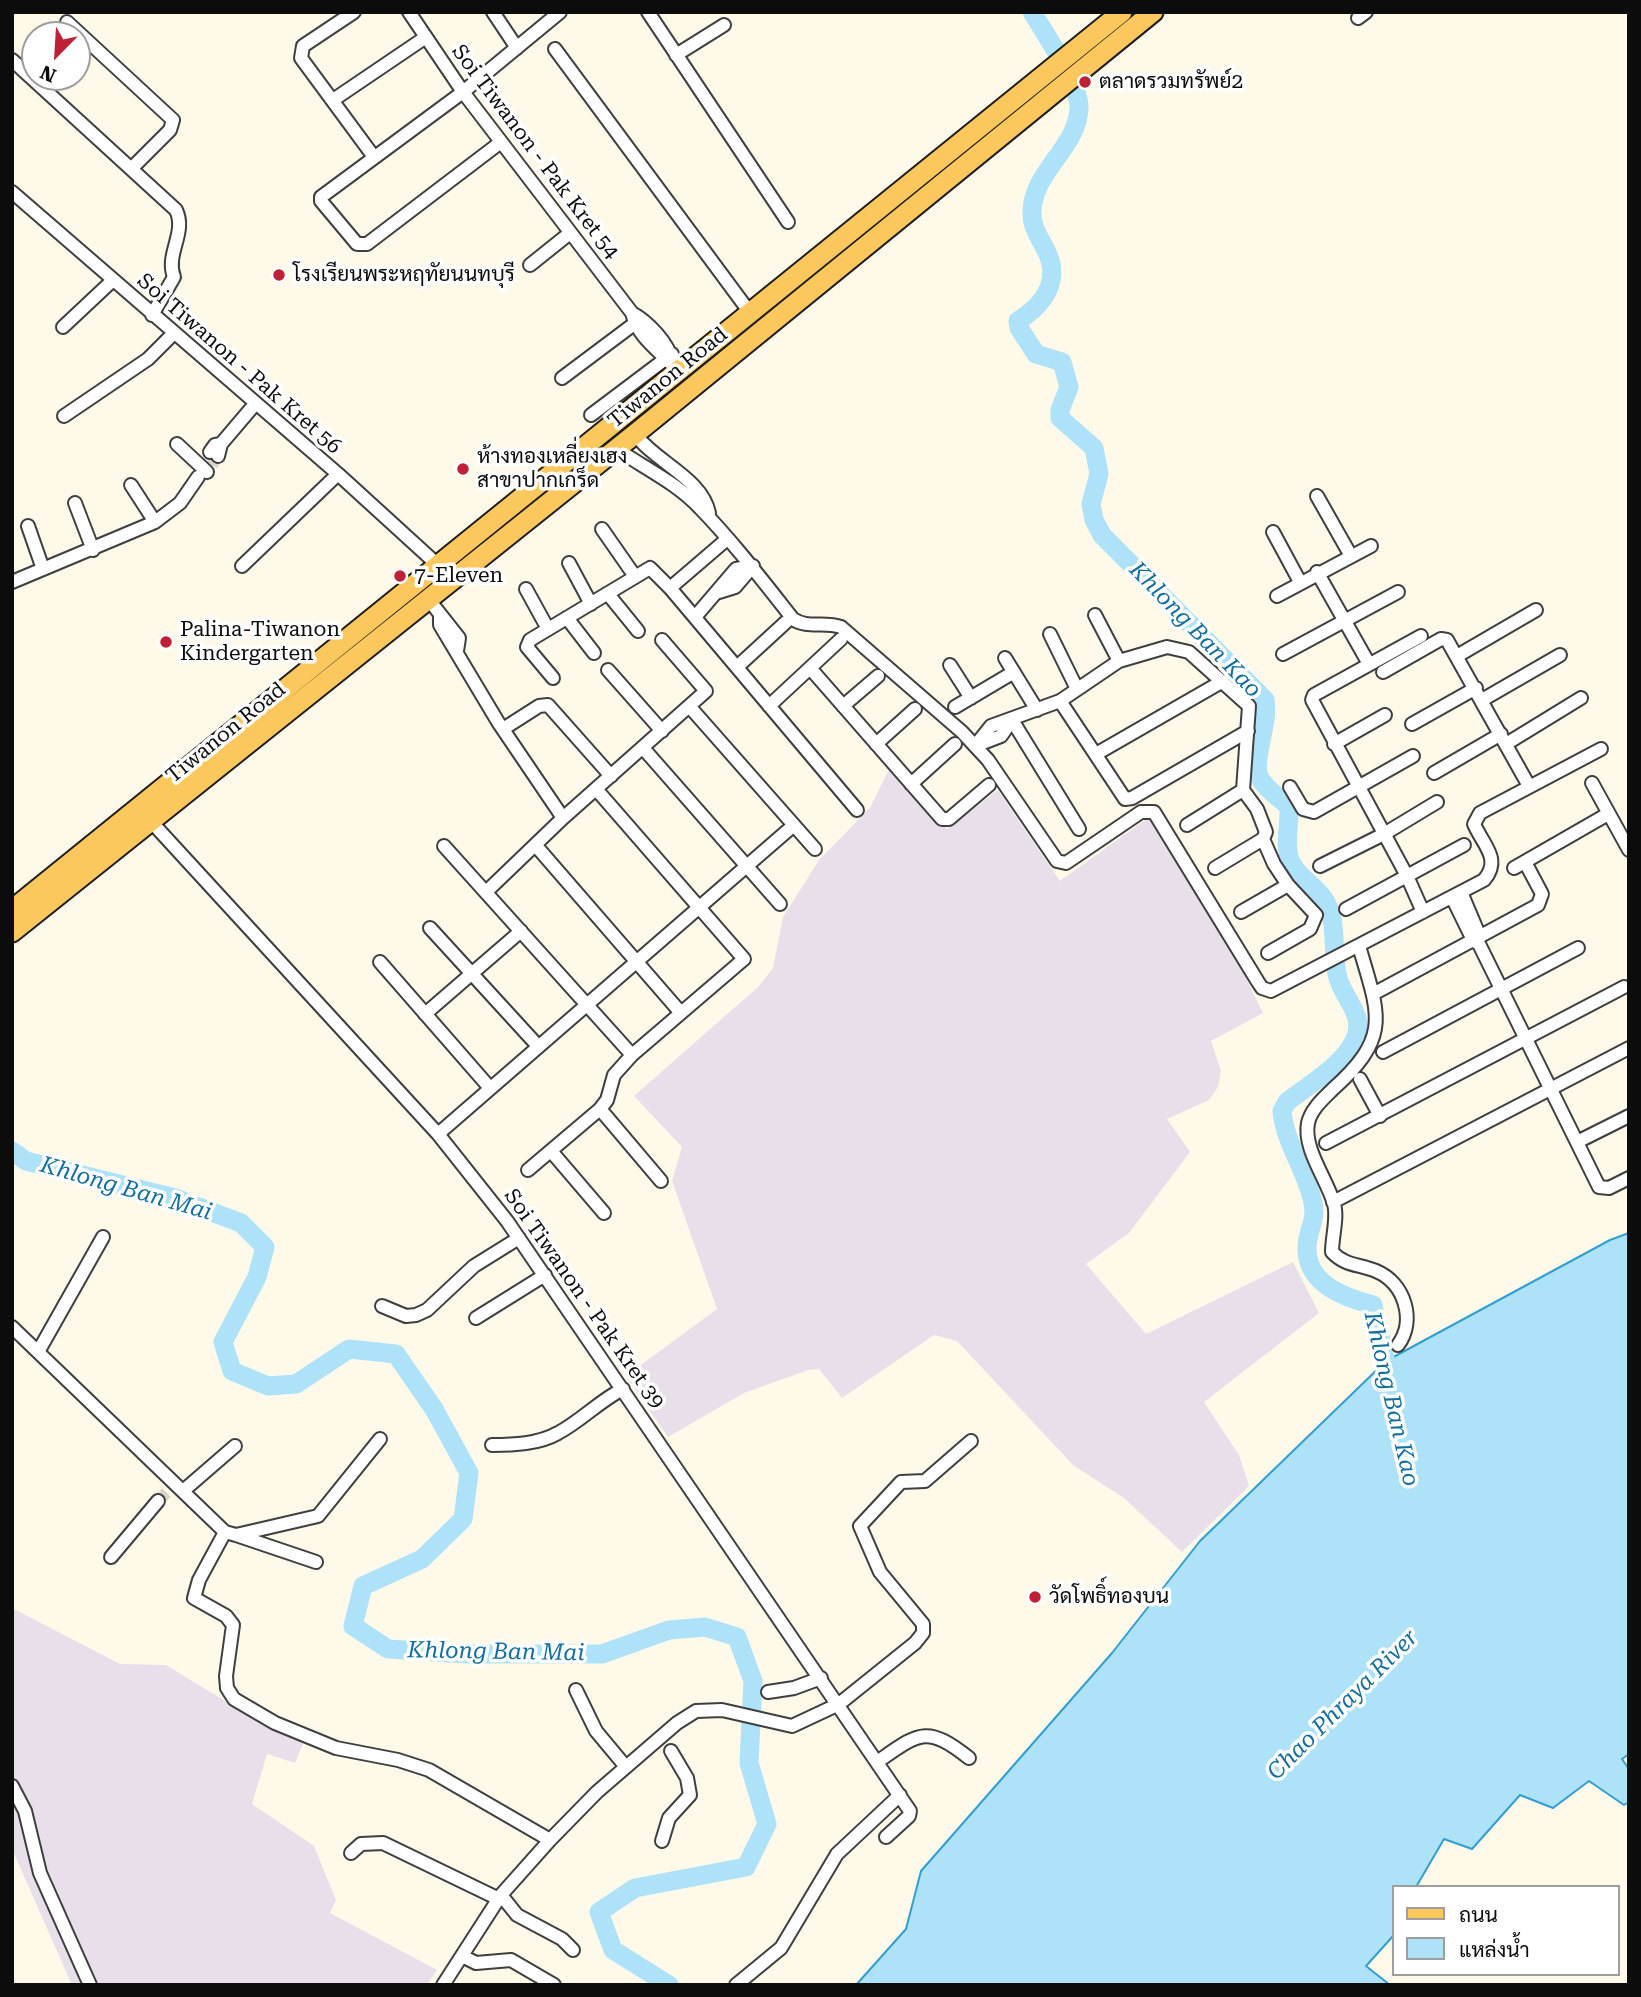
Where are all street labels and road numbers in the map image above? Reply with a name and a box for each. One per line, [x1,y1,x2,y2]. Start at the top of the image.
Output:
street label: Soi Tiwanon - Pak Kret 54 [446,40,624,264]
street label: Soi Tiwanon - Pak Kret 56 [132,268,346,460]
street label: Tiwanon Road [603,322,733,434]
street label: Tiwanon Road [161,677,291,789]
street label: Soi Tiwanon - Pak Kret 39 [498,1184,670,1414]

